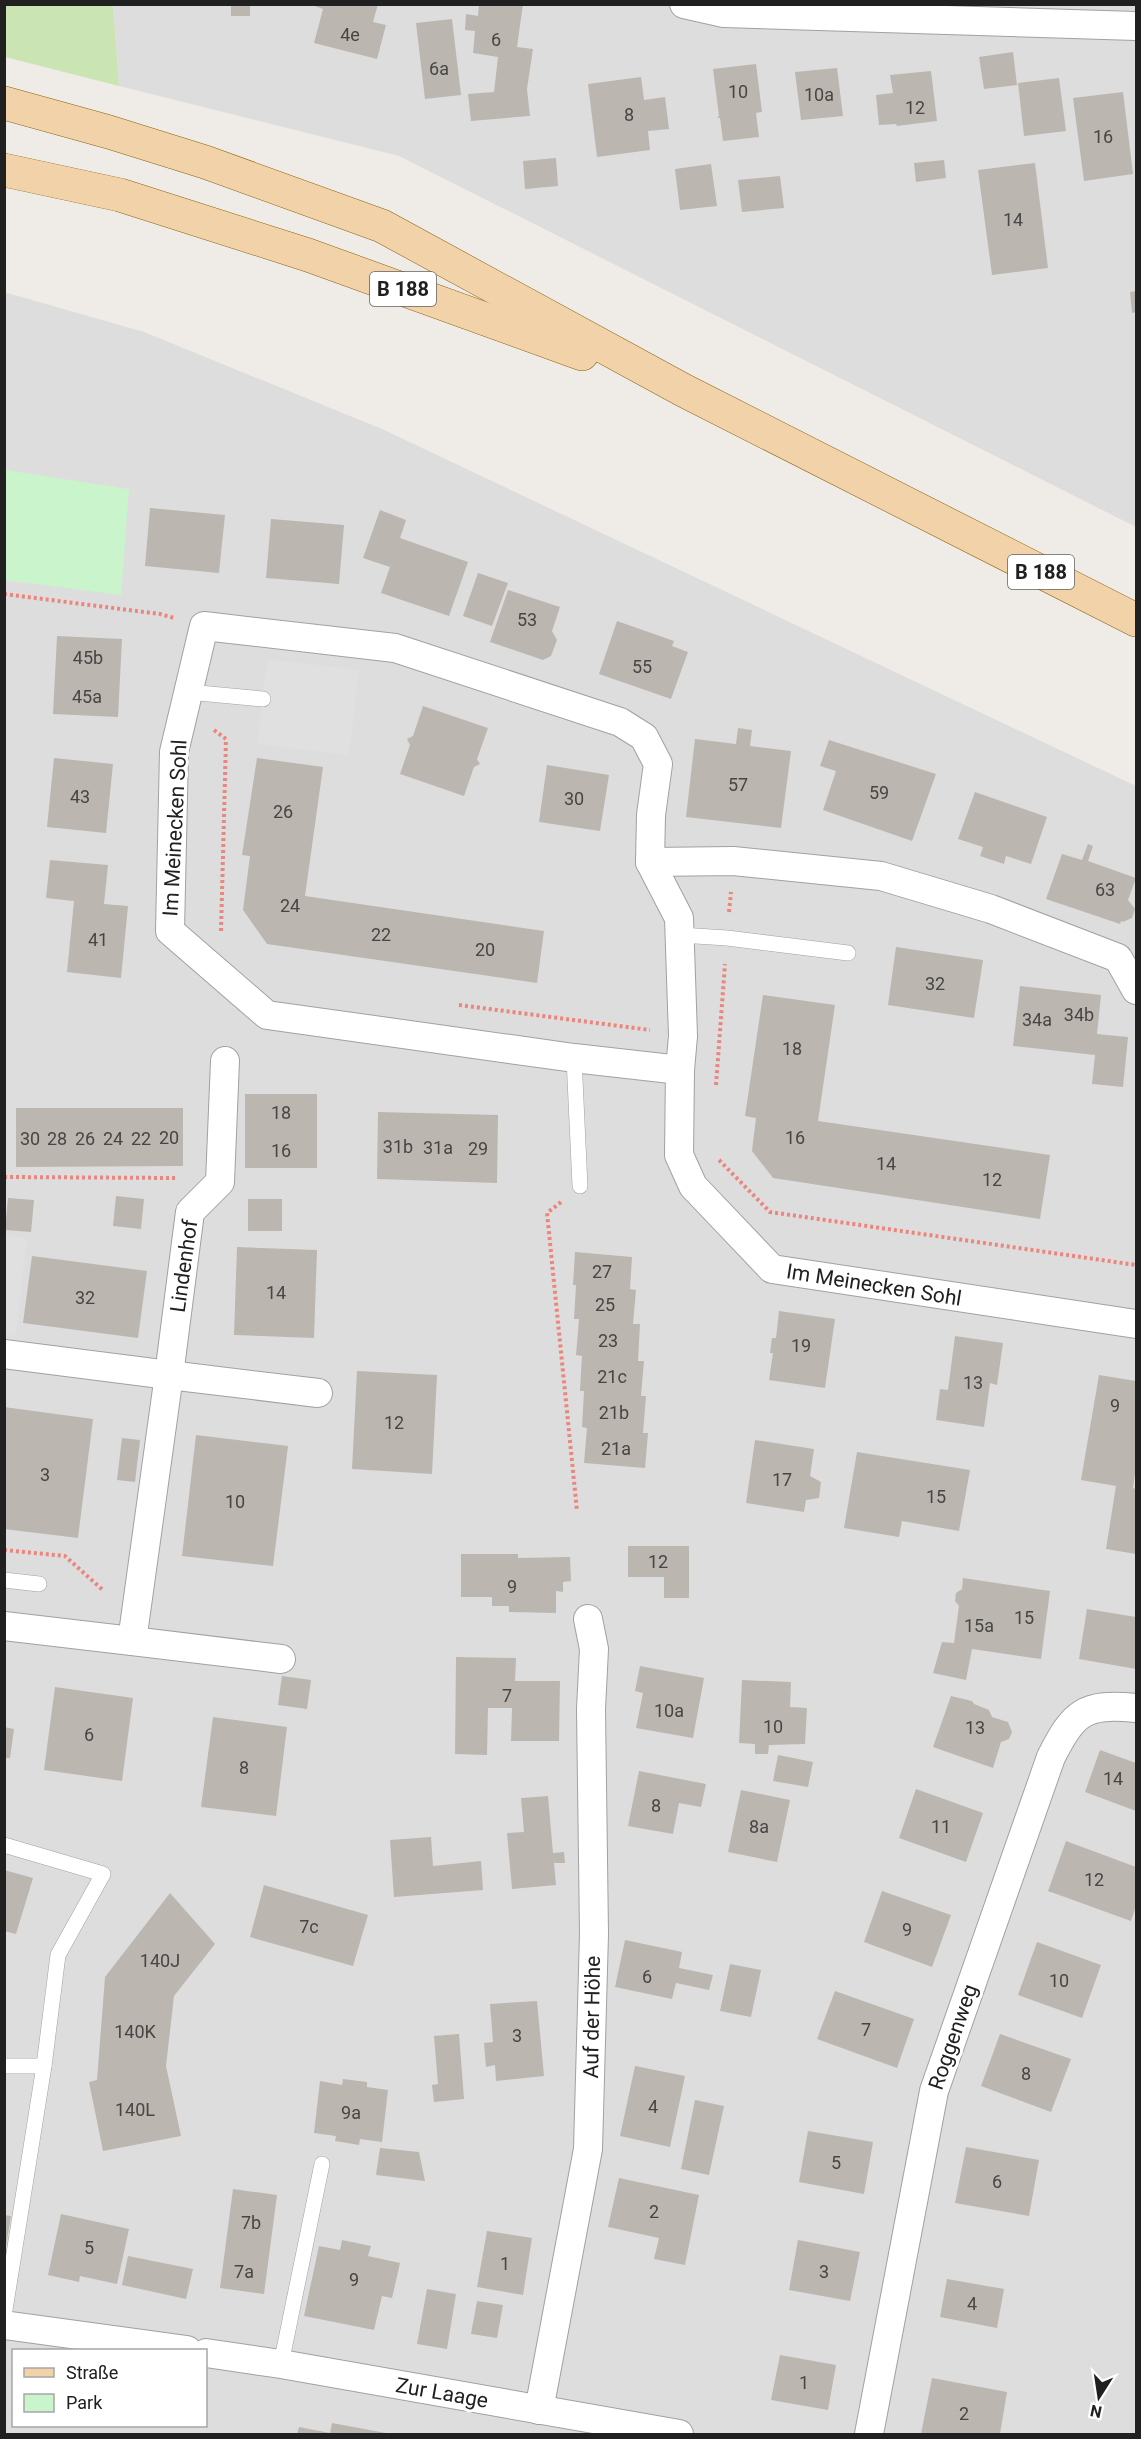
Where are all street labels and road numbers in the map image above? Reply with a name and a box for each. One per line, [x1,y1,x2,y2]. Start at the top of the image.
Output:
road number: B 188 [370,272,436,306]
road number: B 188 [1008,555,1074,589]
street label: Im Meinecken Sohl [158,739,192,917]
street label: Lindenhof [166,1217,202,1314]
street label: Im Meinecken Sohl [785,1259,963,1311]
street label: Auf der Höhe [579,1955,605,2079]
street label: Roggenweg [924,1981,982,2093]
street label: Zur Laage [394,2373,490,2413]

